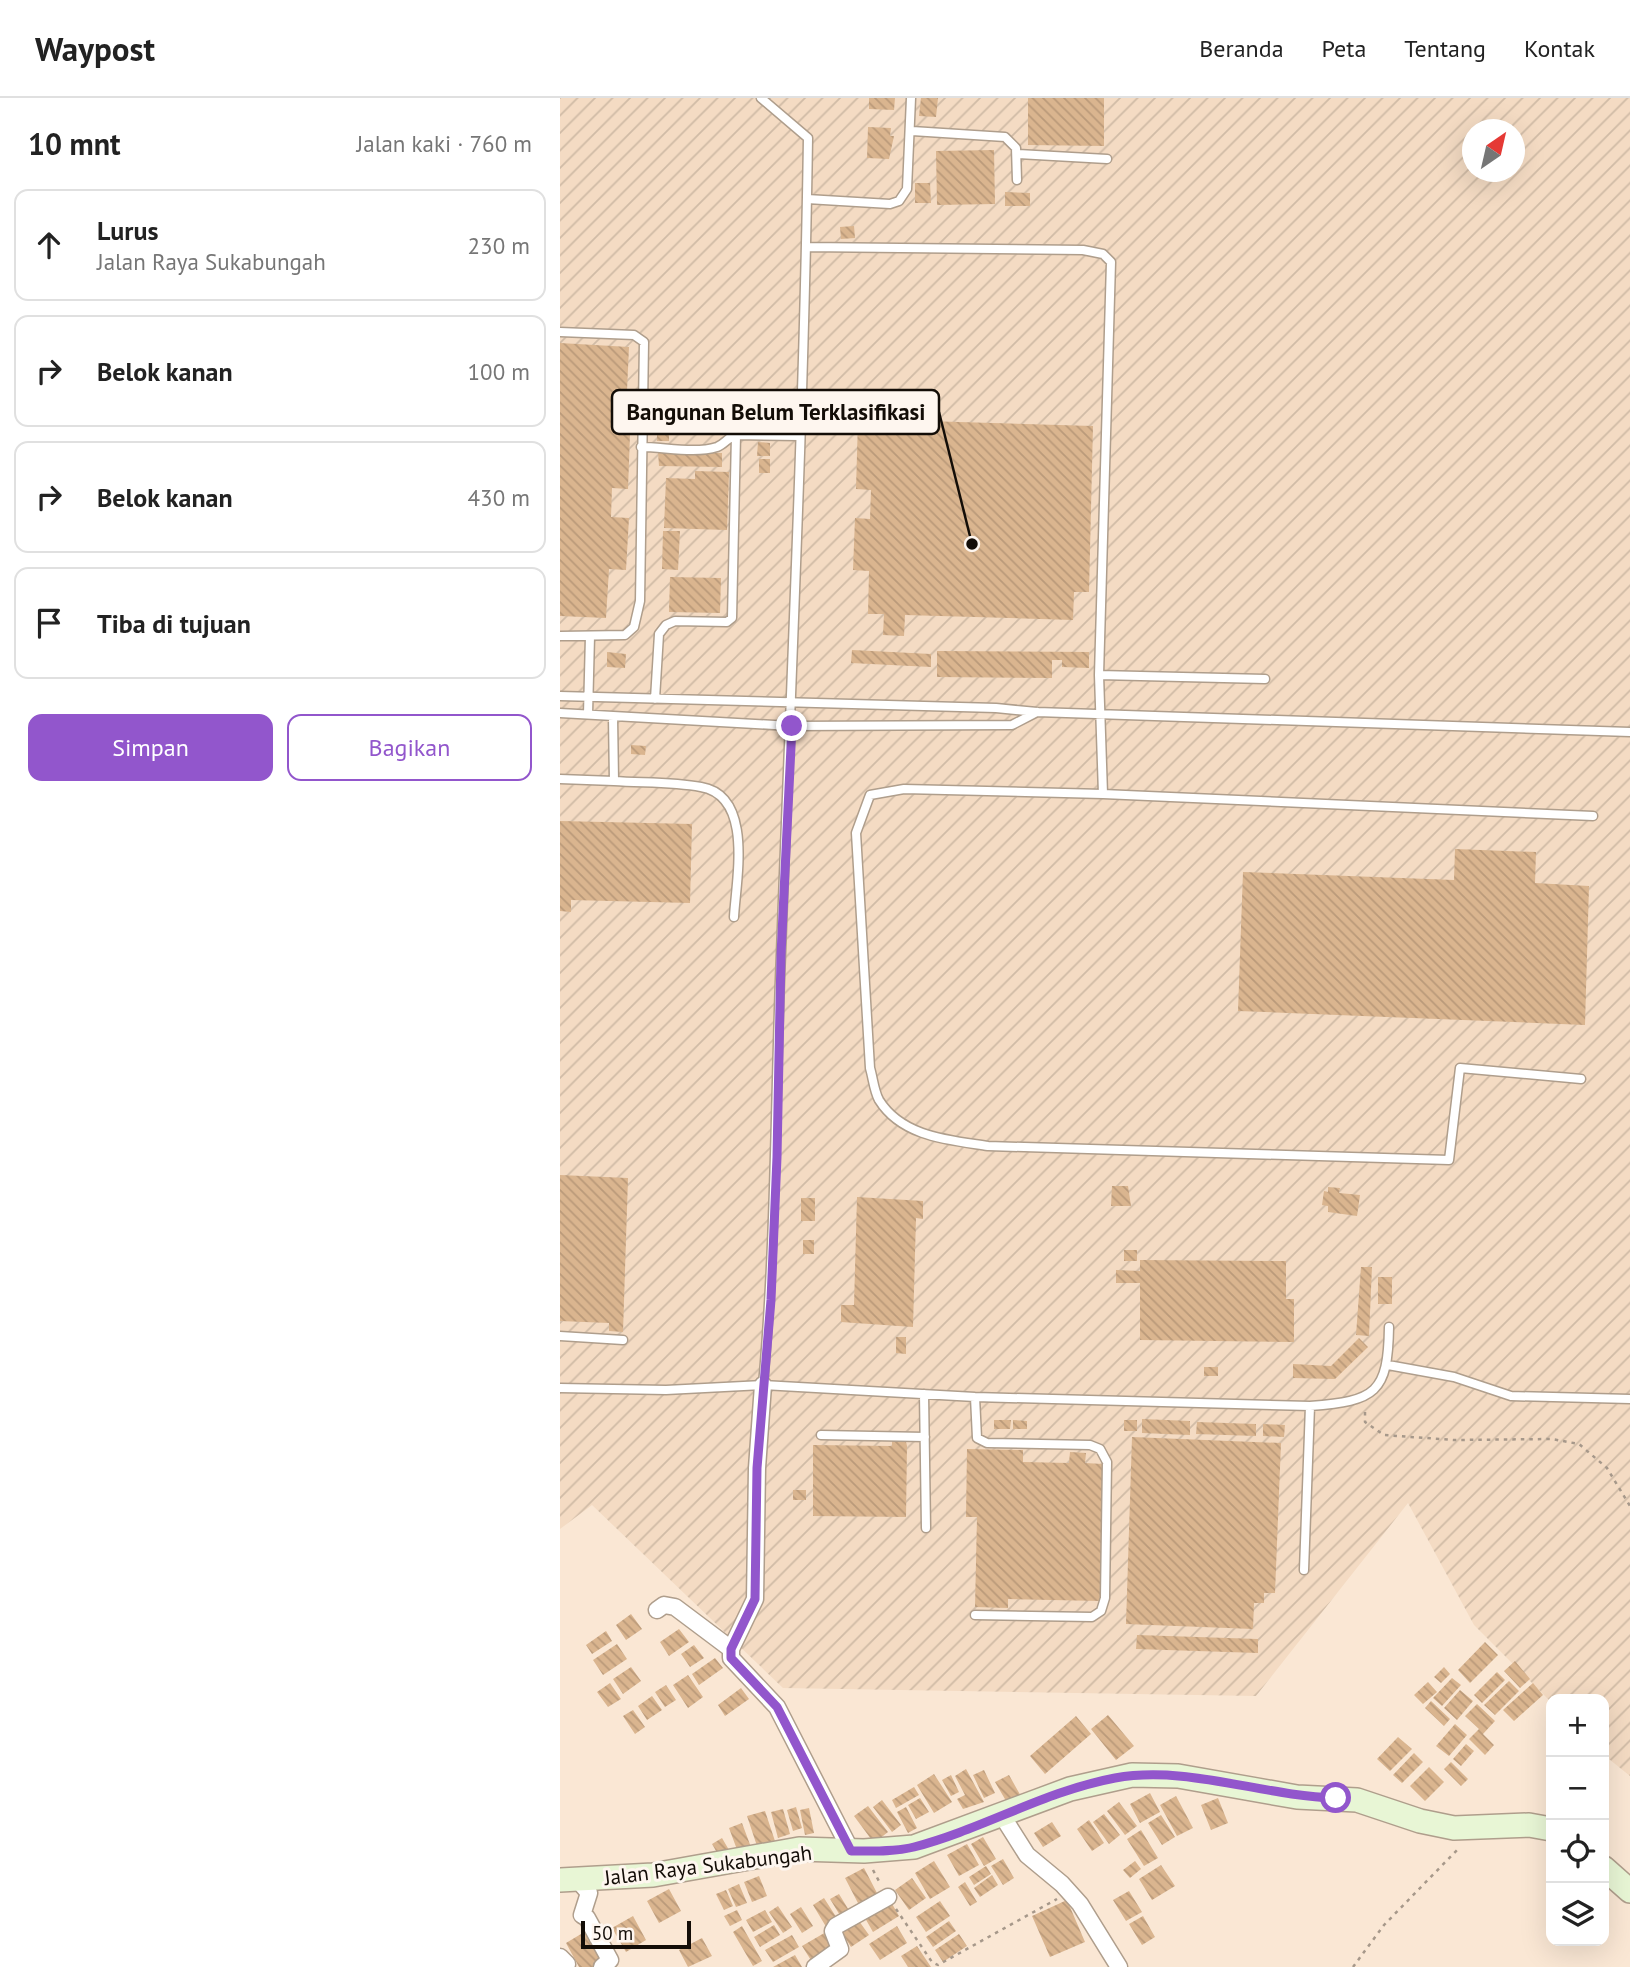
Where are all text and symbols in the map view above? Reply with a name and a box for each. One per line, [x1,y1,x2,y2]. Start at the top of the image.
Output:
text: Waypost [35,27,155,70]
text: Beranda [1199,33,1284,64]
text: Peta [1322,33,1366,64]
text: Tentang [1404,33,1486,64]
text: Kontak [1524,33,1595,64]
north arrow [1462,119,1525,182]
text: 10 mnt [28,124,121,163]
text: Jalan kaki · 760 m [357,129,532,158]
text: Lurus [97,214,158,247]
icon: ahead [30,226,68,264]
text: 230 m [468,231,530,260]
text: Jalan Raya Sukabungah [97,247,326,276]
icon: right [30,352,68,390]
text: Belok kanan [97,355,233,388]
text: 100 m [468,357,530,386]
callout: Bangunan Belum Terklasifikasi [612,390,939,434]
text: Bangunan Belum Terklasifikasi [627,397,926,426]
icon: right [30,478,68,516]
text: Belok kanan [97,481,233,514]
text: 430 m [468,483,530,512]
icon: arrive [30,604,68,642]
text: Tiba di tujuan [97,607,251,640]
route end [776,710,807,741]
button: Simpan [28,714,273,781]
button: Bagikan [287,714,532,781]
map controls [1546,1694,1609,1946]
button: + [1546,1694,1609,1757]
button: − [1546,1757,1609,1820]
route start [1320,1782,1351,1813]
button: locate [1546,1820,1609,1883]
street label: Jalan Raya Sukabungah [602,1839,813,1891]
button: layers [1546,1883,1609,1946]
scale bar [581,1918,691,1950]
text: 50 m [592,1921,633,1945]

